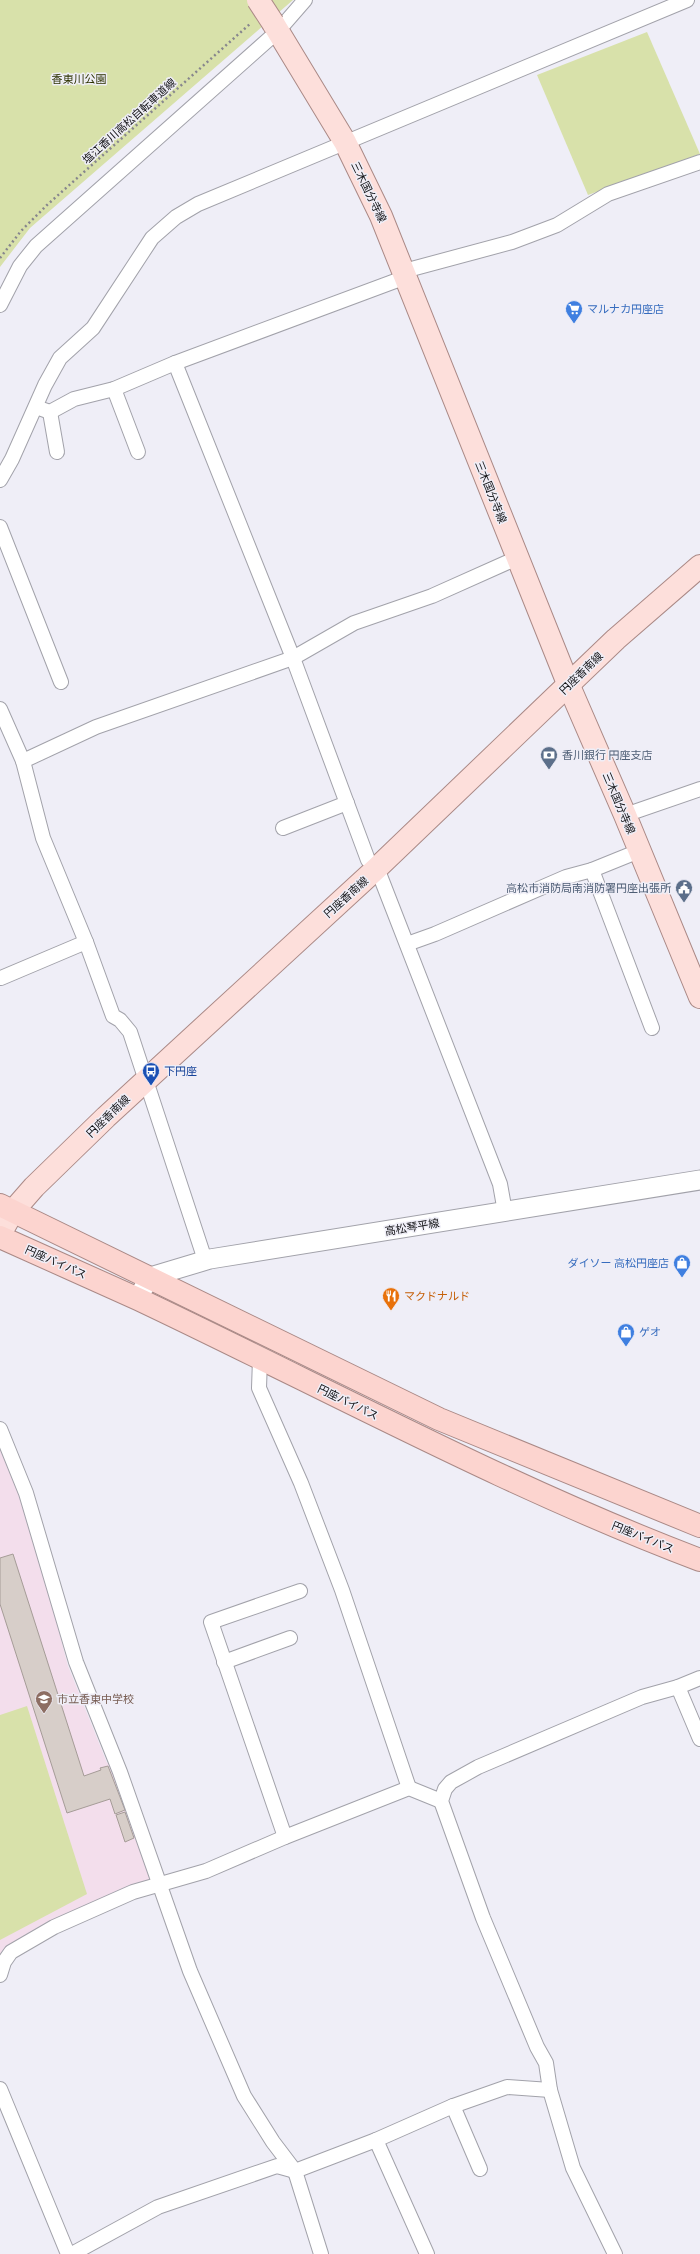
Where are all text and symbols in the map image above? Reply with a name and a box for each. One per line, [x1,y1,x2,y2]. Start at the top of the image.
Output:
park label: 香東川公園 [52,72,107,86]
street label: 塩江香川高松自転車道線 [79,75,179,167]
street label: 三木国分寺線 [348,159,390,225]
supermarket icon: マルナカ円座店 [564,299,584,324]
place label: マルナカ円座店 [587,302,664,316]
street label: 三木国分寺線 [472,459,510,525]
street label: 円座香南線 [556,649,606,697]
bank icon: 香川銀行 円座支店 [539,745,559,770]
place label: 香川銀行 円座支店 [562,748,653,762]
street label: 三木国分寺線 [600,770,638,836]
street label: 円座香南線 [321,873,371,921]
public building icon: 高松市消防局南消防署円座出張所 [674,878,694,903]
place label: 高松市消防局南消防署円座出張所 [506,881,672,895]
bus stop icon: 下円座 [141,1061,161,1086]
place label: 下円座 [164,1064,197,1078]
street label: 円座香南線 [83,1092,133,1140]
street label: 高松琴平線 [384,1216,440,1238]
street label: 円座バイパス [23,1242,89,1282]
shop icon: ダイソー 高松円座店 [672,1253,692,1278]
place label: ダイソー 高松円座店 [567,1256,669,1270]
restaurant icon: マクドナルド [381,1286,401,1311]
place label: マクドナルド [404,1289,470,1303]
shop icon: ゲオ [616,1322,636,1347]
place label: ゲオ [639,1325,661,1339]
street label: 円座バイパス [315,1381,381,1423]
street label: 円座バイパス [610,1518,676,1556]
school or university icon: 市立香東中学校 [34,1689,54,1714]
place label: 市立香東中学校 [57,1692,134,1706]

